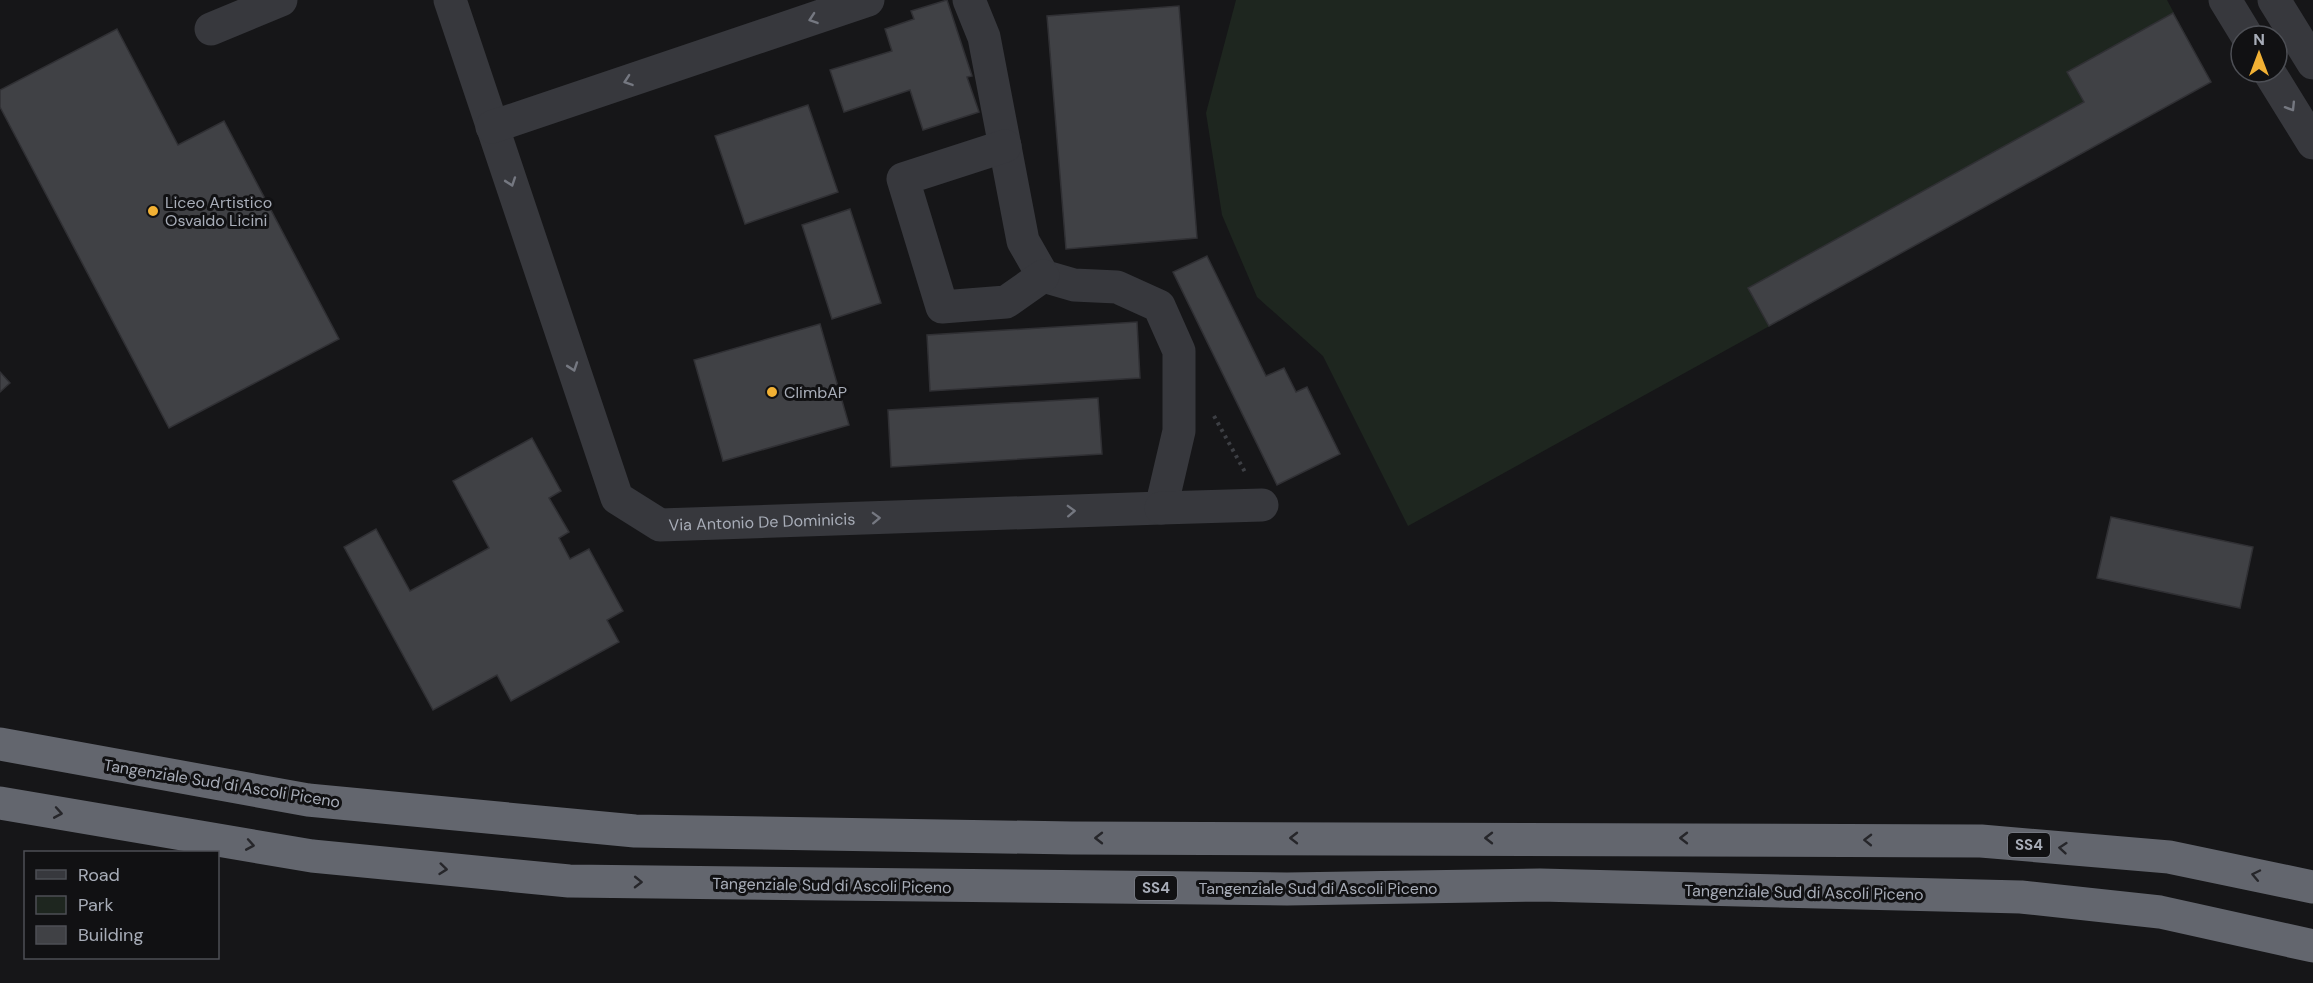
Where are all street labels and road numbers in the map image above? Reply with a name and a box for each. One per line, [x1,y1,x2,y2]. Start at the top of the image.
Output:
street label: Via Antonio De Dominicis [668,508,856,536]
street label: Tangenziale Sud di Ascoli Piceno [102,754,342,813]
road number: SS4 [2008,833,2050,857]
street label: Tangenziale Sud di Ascoli Piceno [712,873,952,898]
road number: SS4 [1135,876,1177,900]
street label: Tangenziale Sud di Ascoli Piceno [1198,878,1438,899]
street label: Tangenziale Sud di Ascoli Piceno [1684,880,1924,905]

